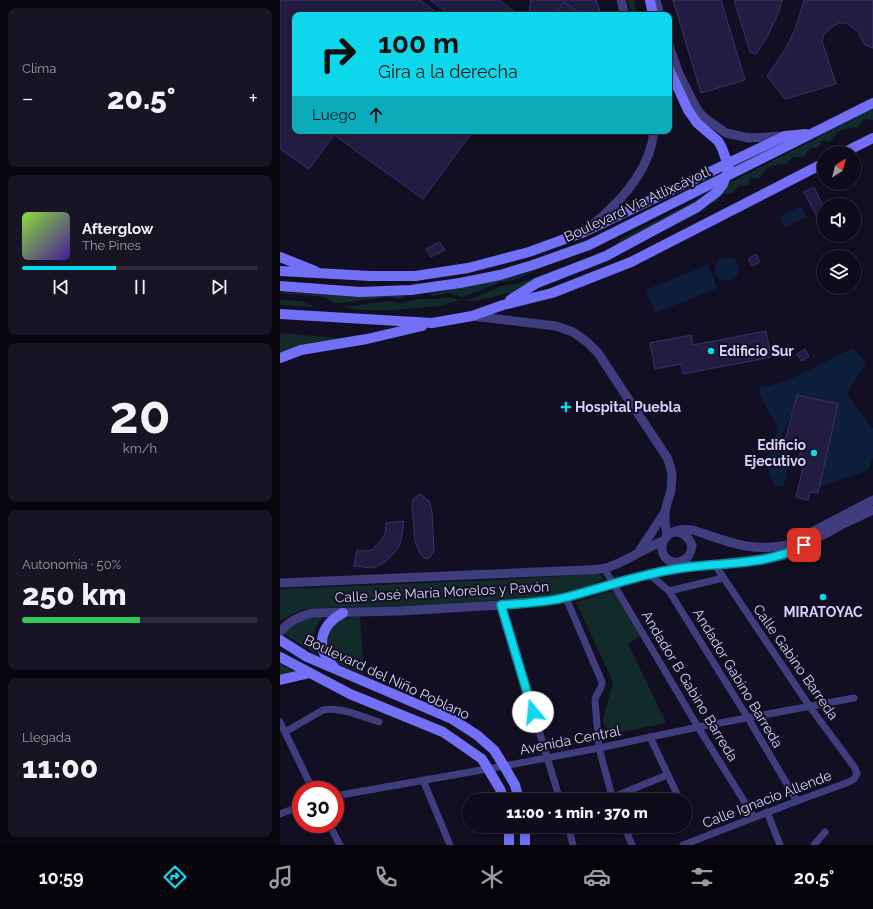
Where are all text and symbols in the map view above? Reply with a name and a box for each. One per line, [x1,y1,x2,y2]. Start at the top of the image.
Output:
text: 100 m [378,27,459,60]
icon: right [312,28,364,80]
text: Clima [22,61,56,76]
text: Gira a la derecha [378,61,518,82]
text: 20.5° [107,81,176,116]
text: − [22,85,34,111]
text: + [249,85,258,111]
icon: ahead [365,104,387,126]
text: Luego [312,106,357,124]
north arrow [817,146,861,190]
map controls [817,146,861,294]
street label: Boulevard Vía Atlixcáyotl [561,163,713,245]
button: sound [817,198,861,242]
text: Afterglow [82,220,153,238]
text: The Pines [82,238,141,253]
button: layers [817,250,861,294]
icon: previous [50,276,72,298]
icon: pause [129,276,151,298]
icon: next [208,276,230,298]
place label: Edificio Sur [719,343,794,359]
marker: Edificio Sur [706,346,716,356]
text: 20 [109,384,171,445]
place label: Hospital Puebla [575,399,681,415]
marker: Hospital Puebla [560,401,572,413]
place label: Edificio Ejecutivo [744,437,807,469]
text: km/h [123,441,157,456]
marker: Edificio Ejecutivo [809,448,819,458]
pin [787,528,821,562]
icon: arrive [793,534,815,556]
text: Autonomía · 50% [22,557,121,572]
text: 250 km [22,577,127,612]
street label: Calle José María Morelos y Pavón [334,578,550,606]
marker: MIRATOYAC [818,592,828,602]
street label: Calle Gabino Barreda [750,601,842,723]
place label: MIRATOYAC [783,604,863,620]
street label: Andador Gabino Barreda [690,605,786,751]
street label: Andador B Gabino Barreda [639,608,741,764]
street label: Boulevard del Niño Poblano [302,632,472,722]
position arrow [512,691,554,733]
street label: Avenida Central [518,722,622,758]
text: Llegada [22,730,71,745]
text: 11:00 [22,750,98,785]
street label: Calle Ignacio Allende [700,767,834,831]
speed limit sign: 30 [292,781,344,833]
text: 11:00 · 1 min · 370 m [506,804,648,822]
icon: directions [161,863,189,891]
icon: music [267,863,295,891]
icon: phone [372,863,400,891]
icon: climate [478,863,506,891]
icon: car [583,863,611,891]
icon: filters [688,863,716,891]
text: 10:59 [39,867,84,888]
text: 20.5° [794,867,834,888]

